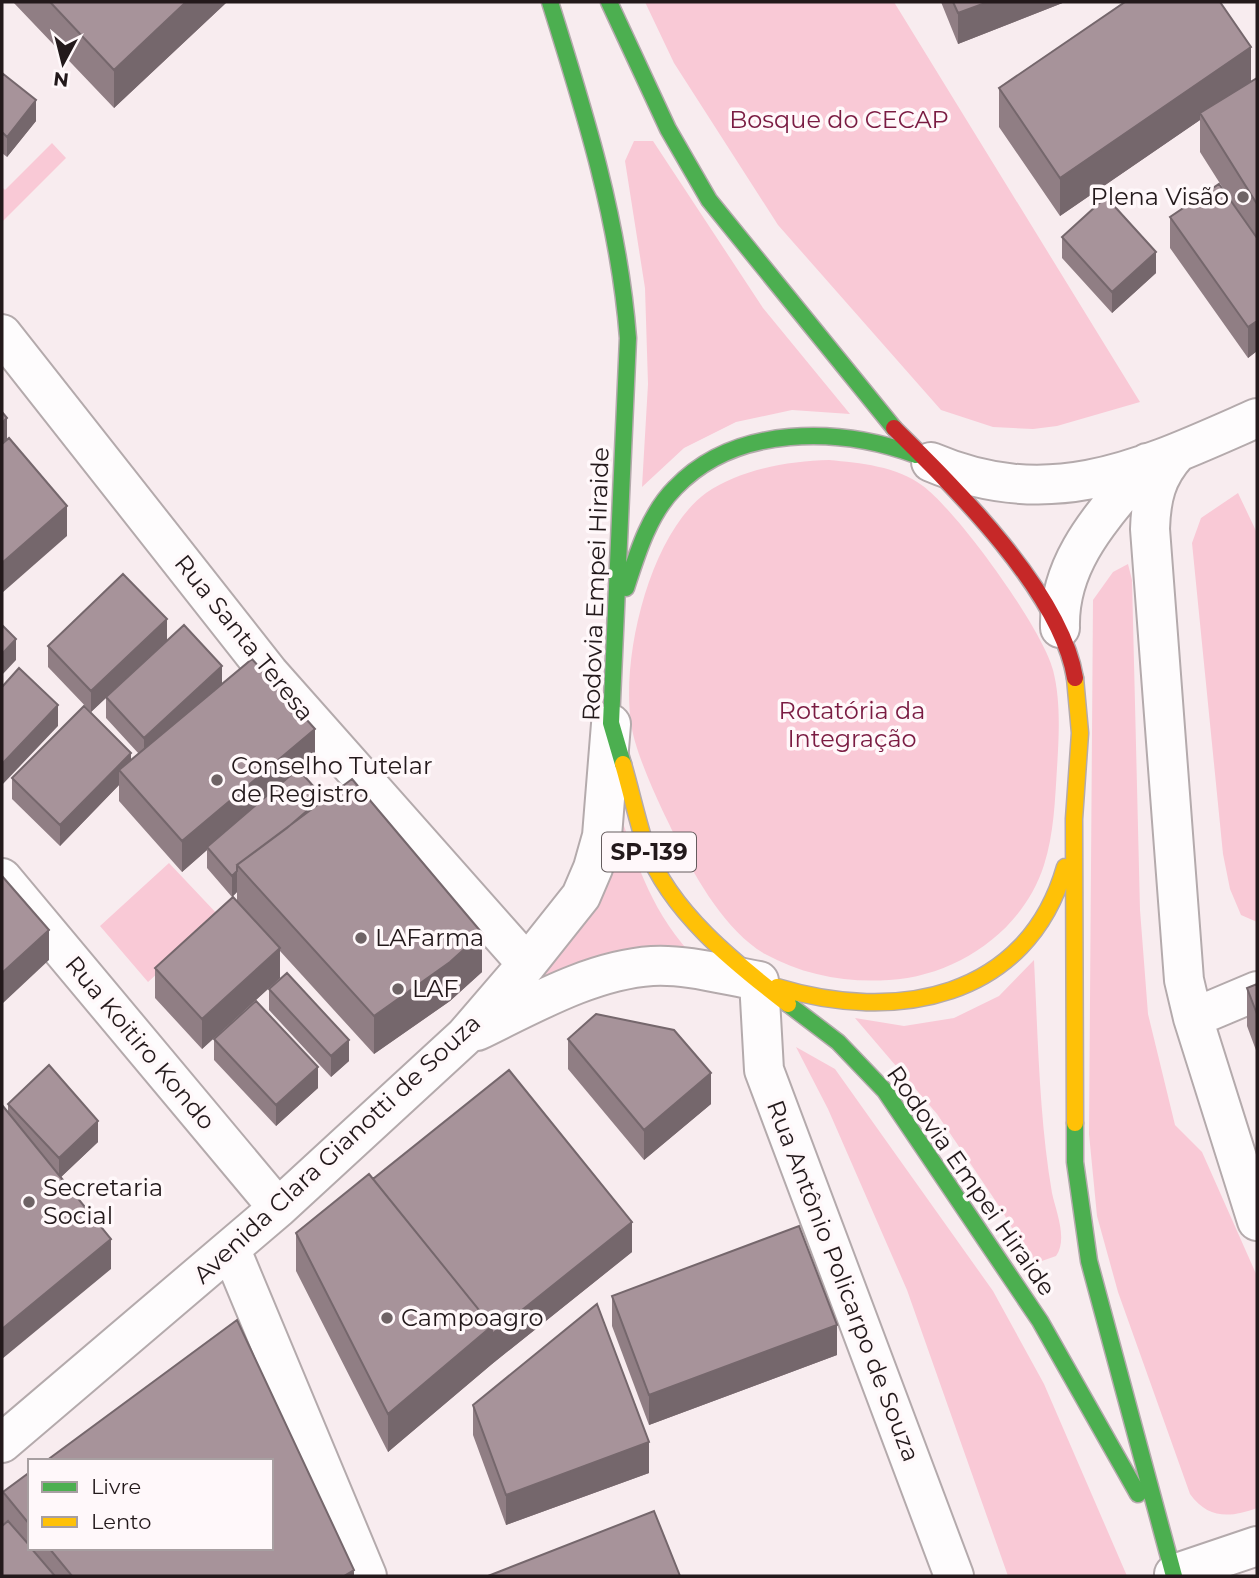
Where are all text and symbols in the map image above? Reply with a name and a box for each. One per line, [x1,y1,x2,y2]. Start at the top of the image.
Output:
north arrow [28,28,98,98]
text: N [52,67,70,92]
park label: Bosque do CECAP [729,105,949,134]
place label: Plena Visão [1090,182,1229,211]
marker: Plena Visão [1235,189,1251,205]
street label: Rodovia Empei Hiraide [576,446,615,722]
street label: Rua Santa Teresa [168,549,320,727]
park label: Rotatória da Integração [779,696,925,753]
place label: Conselho Tutelar de Registro [231,751,433,808]
marker: Conselho Tutelar de Registro [209,772,225,788]
road number: SP-139 [602,832,696,872]
place label: LAFarma [375,923,484,952]
marker: LAFarma [353,930,369,946]
street label: Rua Koitiro Kondo [59,950,221,1135]
place label: LAF [412,974,459,1003]
marker: LAF [390,981,406,997]
street label: Avenida Clara Gianotti de Souza [187,1008,486,1289]
street label: Rodovia Empei Hiraide [881,1060,1062,1301]
street label: Rua Antônio Policarpo de Souza [761,1096,926,1466]
place label: Secretaria Social [43,1173,163,1230]
marker: Secretaria Social [21,1194,37,1210]
place label: Campoagro [401,1303,544,1332]
marker: Campoagro [379,1310,395,1326]
legend [28,1459,273,1550]
text: Livre [91,1474,141,1499]
text: Lento [91,1509,151,1534]

